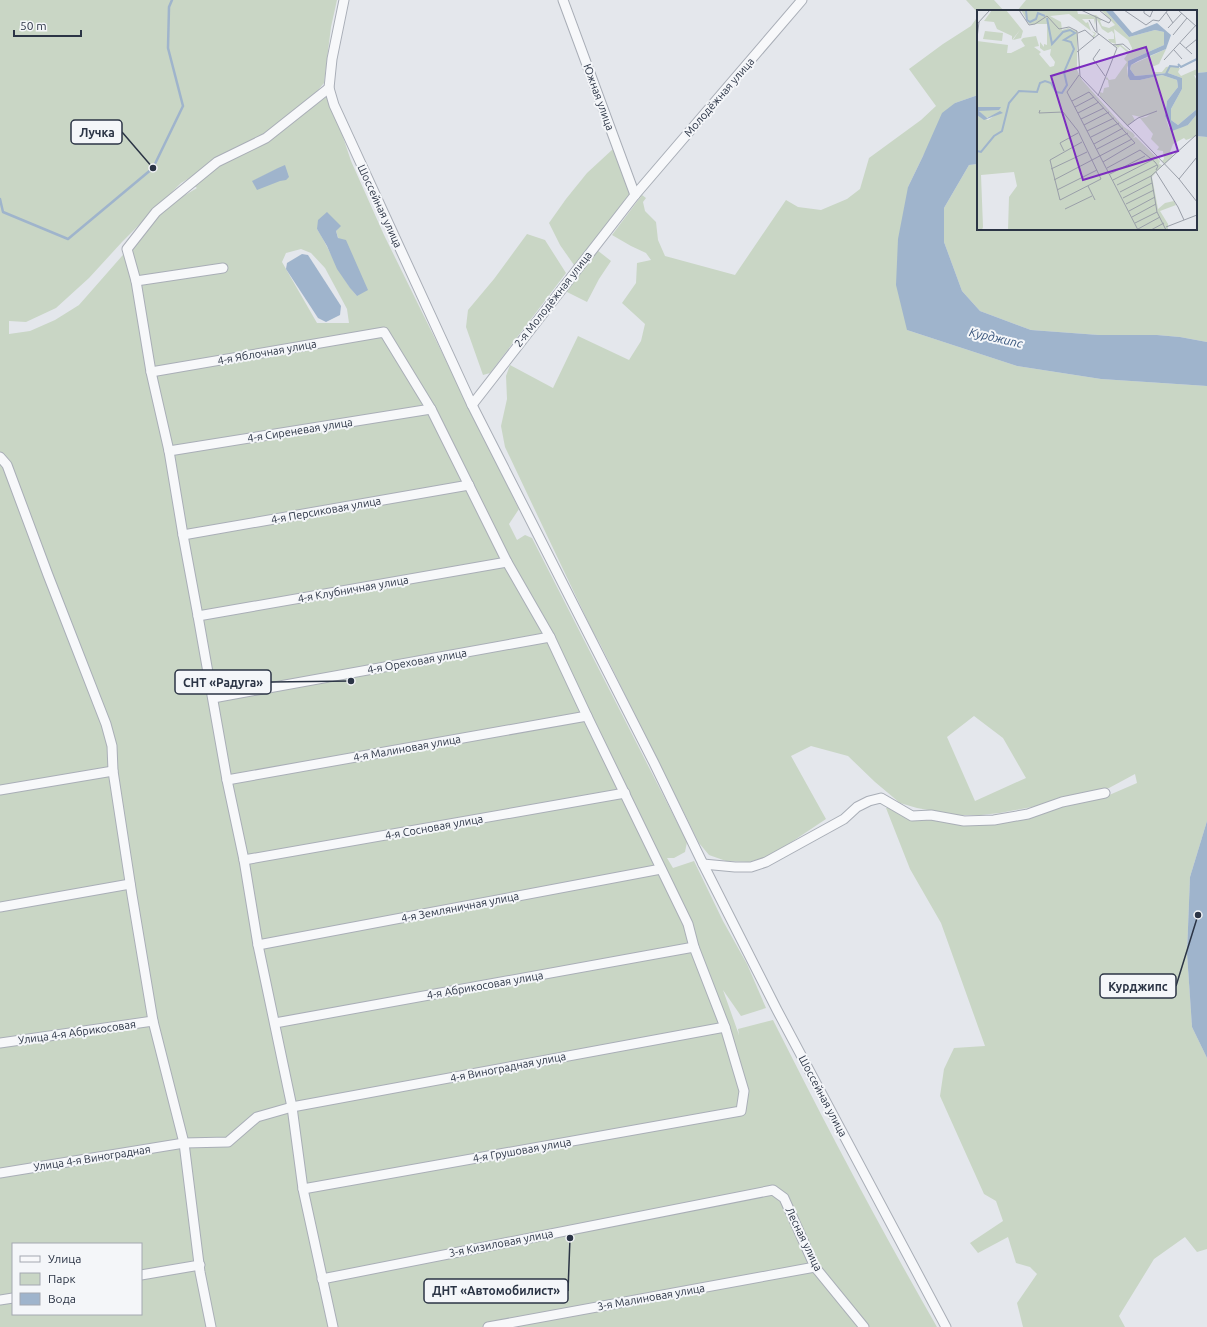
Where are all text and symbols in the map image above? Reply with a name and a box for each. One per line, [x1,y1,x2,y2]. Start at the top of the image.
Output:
inset map [977,10,1197,230]
scale bar [14,12,81,38]
text: 50 m [20,19,47,32]
street label: Молодёжная улица [682,55,756,139]
street label: Южная улица [581,62,617,132]
callout: Лучка [71,120,122,144]
text: Лучка [79,126,115,139]
street label: Шоссейная улица [355,162,405,250]
street label: 2-я Молодёжная улица [512,249,594,349]
water label: Курджипс [968,325,1024,350]
street label: 4-я Яблочная улица [217,337,317,367]
street label: 4-я Сиреневая улица [247,416,353,444]
street label: 4-я Персиковая улица [270,494,382,526]
street label: 4-я Клубничная улица [297,573,409,605]
street label: 4-я Ореховая улица [366,646,468,676]
callout: СНТ «Радуга» [175,670,271,694]
text: СНТ «Радуга» [183,676,263,689]
street label: 4-я Малиновая улица [352,733,462,763]
street label: 4-я Сосновая улица [384,812,484,842]
street label: 4-я Земляничная улица [400,890,520,924]
street label: 4-я Абрикосовая улица [426,969,544,1001]
callout: Курджипс [1100,974,1176,998]
text: Курджипс [1108,980,1168,993]
street label: Улица 4-я Абрикосовая [17,1018,137,1046]
street label: 4-я Виноградная улица [449,1050,567,1084]
street label: Шоссейная улица [796,1053,850,1139]
street label: 4-я Грушовая улица [472,1135,572,1165]
street label: Улица 4-я Виноградная [33,1143,151,1173]
street label: Лесная улица [783,1205,825,1273]
street label: 3-я Кизиловая улица [448,1227,554,1259]
legend [12,1243,142,1315]
text: Улица [48,1252,81,1265]
text: Парк [48,1272,76,1285]
callout: ДНТ «Автомобилист» [424,1279,568,1303]
street label: 3-я Малиновая улица [596,1282,706,1312]
text: ДНТ «Автомобилист» [432,1284,560,1297]
text: Вода [48,1292,76,1305]

